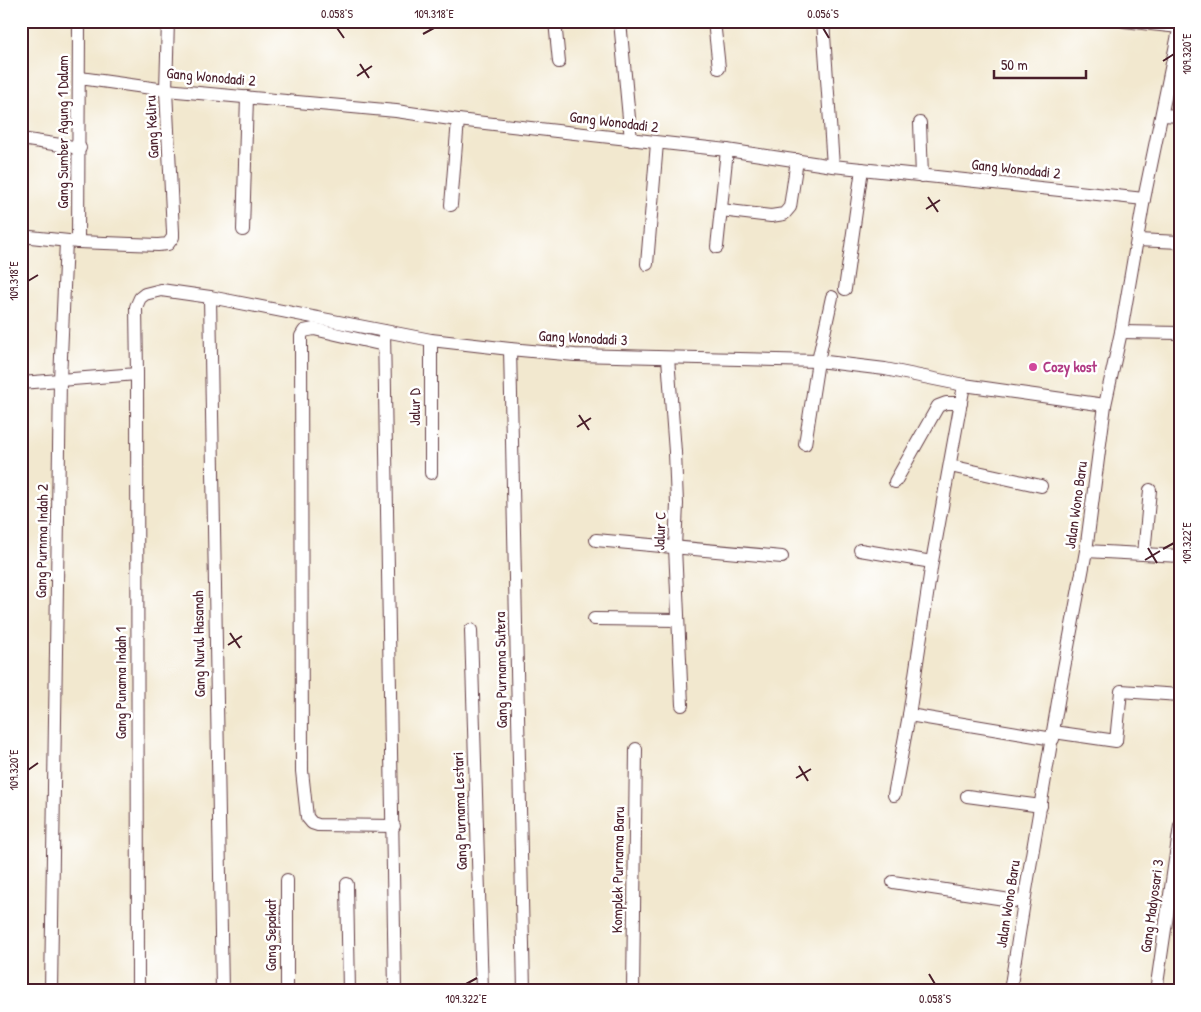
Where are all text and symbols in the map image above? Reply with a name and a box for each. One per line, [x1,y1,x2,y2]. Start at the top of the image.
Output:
text: 0.058°S [321,5,353,22]
text: 109.318°E [414,5,455,22]
text: 0.056°S [807,5,839,22]
text: 109.320°E [1178,33,1195,75]
scale bar [994,48,1086,80]
text: 50 m [1001,54,1028,75]
street label: Gang Sumber Agung 1 Dalam [52,55,73,209]
street label: Gang Wonodadi 2 [166,62,257,91]
street label: Gang Keliru [139,95,164,159]
street label: Gang Wonodadi 2 [568,106,660,137]
street label: Gang Wonodadi 2 [970,153,1062,184]
text: 109.318°E [5,260,22,301]
street label: Gang Wonodadi 3 [538,325,628,350]
place label: Cozy kost [1043,356,1098,378]
marker: Cozy kost [1027,361,1039,373]
street label: Jalur D [404,387,425,426]
street label: Jalan Wono Baru [1059,460,1092,550]
street label: Gang Purnma Indah 2 [30,484,53,598]
street label: Jalur C [648,511,671,551]
text: 109.322°E [1178,522,1195,564]
street label: Gang Nurul Hasanah [187,590,210,698]
street label: Gang Purnama Sutera [489,611,512,729]
street label: Gang Punama Indah 1 [110,627,131,739]
text: 109.320°E [5,749,22,791]
street label: Gang Purnama Lestari [447,751,472,871]
street label: Komplek Purnama Baru [606,807,629,933]
street label: Gang Madyosari 3 [1135,858,1168,954]
street label: Jalan Wono Baru [990,859,1025,949]
street label: Gang Sepakat [260,898,281,971]
text: 109.322°E [445,990,487,1007]
text: 0.058°S [919,990,951,1007]

